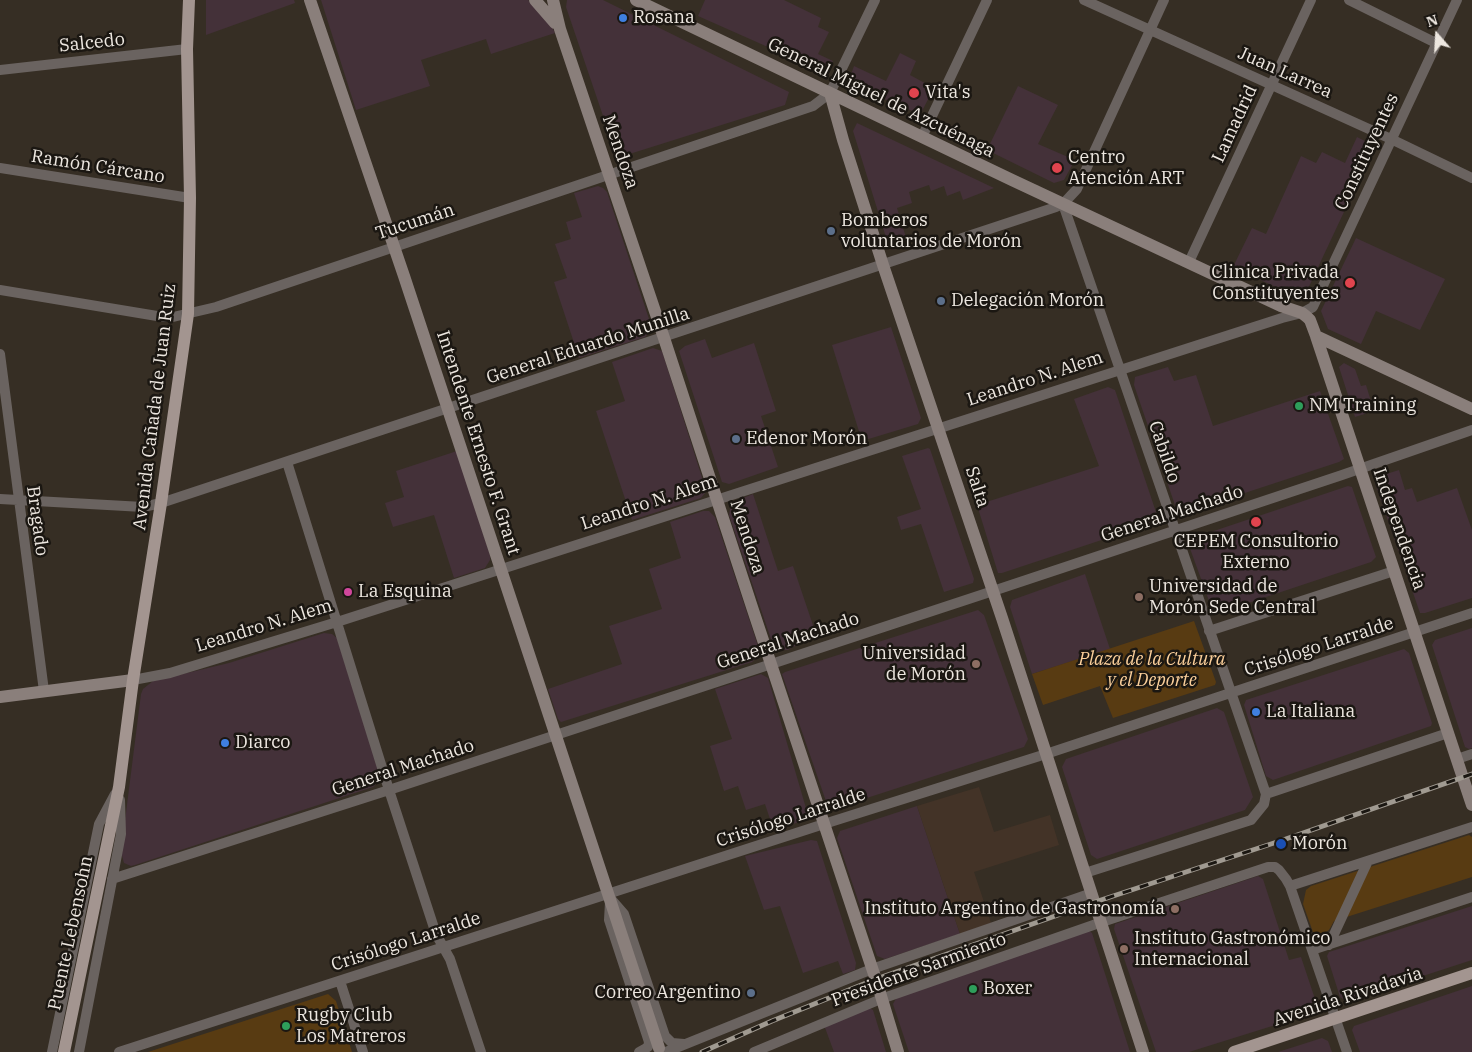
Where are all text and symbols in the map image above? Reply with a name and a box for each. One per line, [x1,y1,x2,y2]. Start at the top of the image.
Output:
place label: Rosana [633,7,695,29]
north arrow [1412,10,1462,60]
text: N [1424,11,1440,31]
marker: Rosana [617,12,629,24]
street label: Salcedo [58,29,126,57]
street label: General Miguel de Azcuénaga [764,34,998,162]
street label: Juan Larrea [1235,43,1335,103]
place label: Vita's [925,82,971,104]
street label: Lamadrid [1208,82,1262,166]
marker: Vita's [907,86,921,100]
street label: Constituyentes [1330,90,1404,214]
street label: Mendoza [597,112,643,192]
street label: Ramón Cárcano [30,146,166,188]
place label: Centro Atención ART [1068,147,1184,190]
marker: Centro Atención ART [1050,161,1064,175]
street label: Tucumán [373,199,457,245]
place label: Bomberos voluntarios de Morón [841,210,1022,252]
marker: Bomberos voluntarios de Morón [825,225,837,237]
place label: Clinica Privada Constituyentes [1211,262,1339,304]
marker: Clinica Privada Constituyentes [1343,276,1357,290]
street label: Avenida Cañada de Juan Ruiz [129,282,181,532]
place label: Delegación Morón [951,290,1104,312]
marker: Delegación Morón [935,295,947,307]
street label: General Eduardo Munilla [484,303,692,389]
street label: Intendente Ernesto F. Grant [431,328,525,558]
street label: Leandro N. Alem [964,347,1106,411]
place label: NM Training [1309,395,1416,417]
marker: NM Training [1293,400,1305,412]
street label: Cabildo [1143,418,1185,486]
place label: Edenor Morón [746,428,867,450]
marker: Edenor Morón [730,433,742,445]
street label: Salta [960,464,994,510]
street label: Independencia [1368,465,1430,593]
street label: Leandro N. Alem [578,471,720,535]
street label: General Machado [1098,481,1246,547]
street label: Bragado [21,485,53,557]
street label: Mendoza [725,497,769,577]
marker: CEPEM Consultorio Externo [1249,515,1263,529]
place label: CEPEM Consultorio Externo [1174,531,1338,574]
place label: Universidad de Morón Sede Central [1149,576,1316,618]
place label: La Esquina [358,581,452,603]
marker: La Esquina [342,586,354,598]
marker: Universidad de Morón Sede Central [1133,591,1145,603]
street label: Leandro N. Alem [193,595,335,657]
street label: General Machado [714,608,862,674]
street label: Crisólogo Larralde [1242,613,1396,681]
place label: Universidad de Morón [862,643,966,686]
park label: Plaza de la Cultura y el Deporte [1079,649,1225,692]
marker: Universidad de Morón [970,658,982,670]
place label: La Italiana [1266,701,1355,723]
marker: La Italiana [1250,706,1262,718]
place label: Diarco [235,732,290,754]
street label: General Machado [329,735,477,801]
marker: Diarco [219,737,231,749]
street label: Crisólogo Larralde [714,784,868,852]
place label: Morón [1292,833,1347,855]
marker: Morón [1274,837,1288,851]
street label: Puente Lebensohn [44,854,98,1012]
place label: Instituto Argentino de Gastronomía [864,898,1165,920]
marker: Instituto Argentino de Gastronomía [1169,903,1181,915]
street label: Crisólogo Larralde [329,908,483,976]
street label: Presidente Sarmiento [829,928,1009,1012]
place label: Instituto Gastronómico Internacional [1134,928,1330,971]
marker: Instituto Gastronómico Internacional [1118,943,1130,955]
street label: Avenida Rivadavia [1271,963,1425,1031]
place label: Boxer [983,978,1032,1000]
place label: Correo Argentino [595,982,741,1004]
marker: Boxer [967,983,979,995]
marker: Correo Argentino [745,987,757,999]
place label: Rugby Club Los Matreros [296,1005,406,1048]
marker: Rugby Club Los Matreros [280,1020,292,1032]

